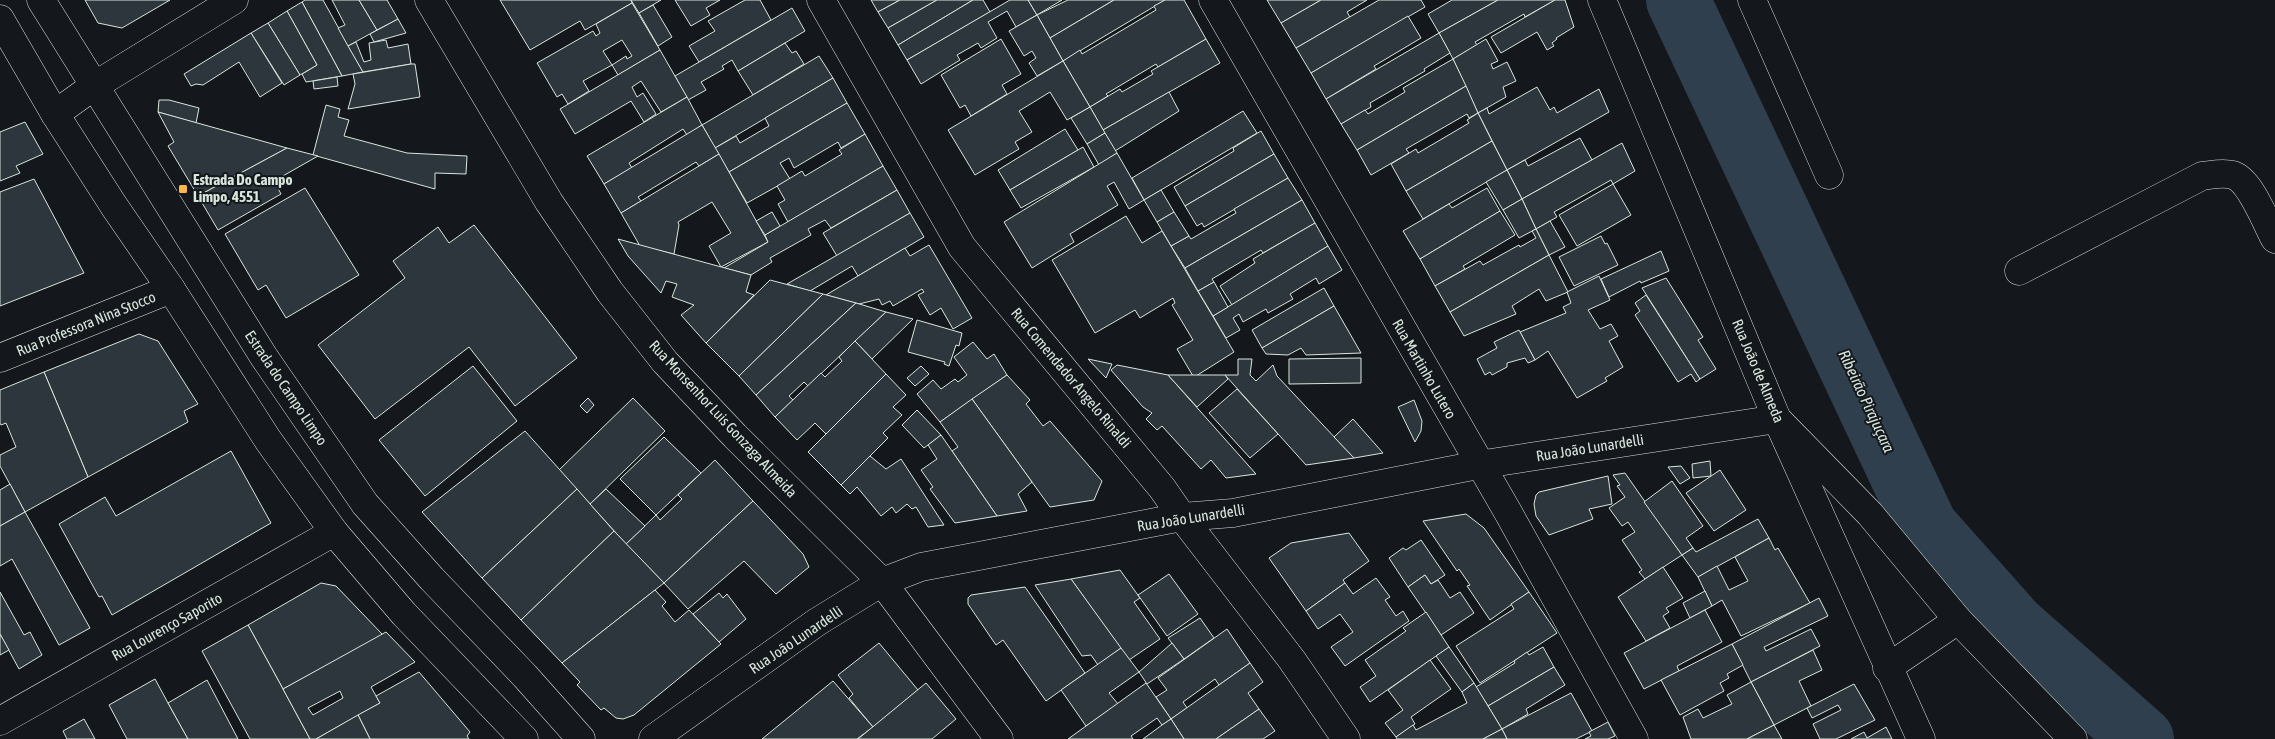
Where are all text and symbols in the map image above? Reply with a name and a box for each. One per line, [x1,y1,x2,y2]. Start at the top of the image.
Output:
place label: Estrada Do Campo Limpo, 4551 [193,171,292,205]
marker: Estrada Do Campo Limpo, 4551 [177,183,189,195]
street label: Rua Professora Nina Stocco [14,288,158,359]
street label: Rua Comendador Angelo Rinaldi [1008,304,1135,451]
street label: Rua Martinho Lutero [1389,316,1460,422]
street label: Rua João de Almeda [1729,317,1788,425]
street label: Estrada do Campo Limpo [242,327,331,448]
street label: Rua Monsenhor Luis Gonzaga Almeida [646,337,801,501]
water label: Ribeirão Pirajuçara [1834,347,1899,456]
street label: Rua João Lunardelli [1535,431,1645,464]
street label: Rua João Lunardelli [1136,501,1246,534]
street label: Rua Lourenço Saporito [109,589,225,664]
street label: Rua João Lunardelli [746,602,846,677]

